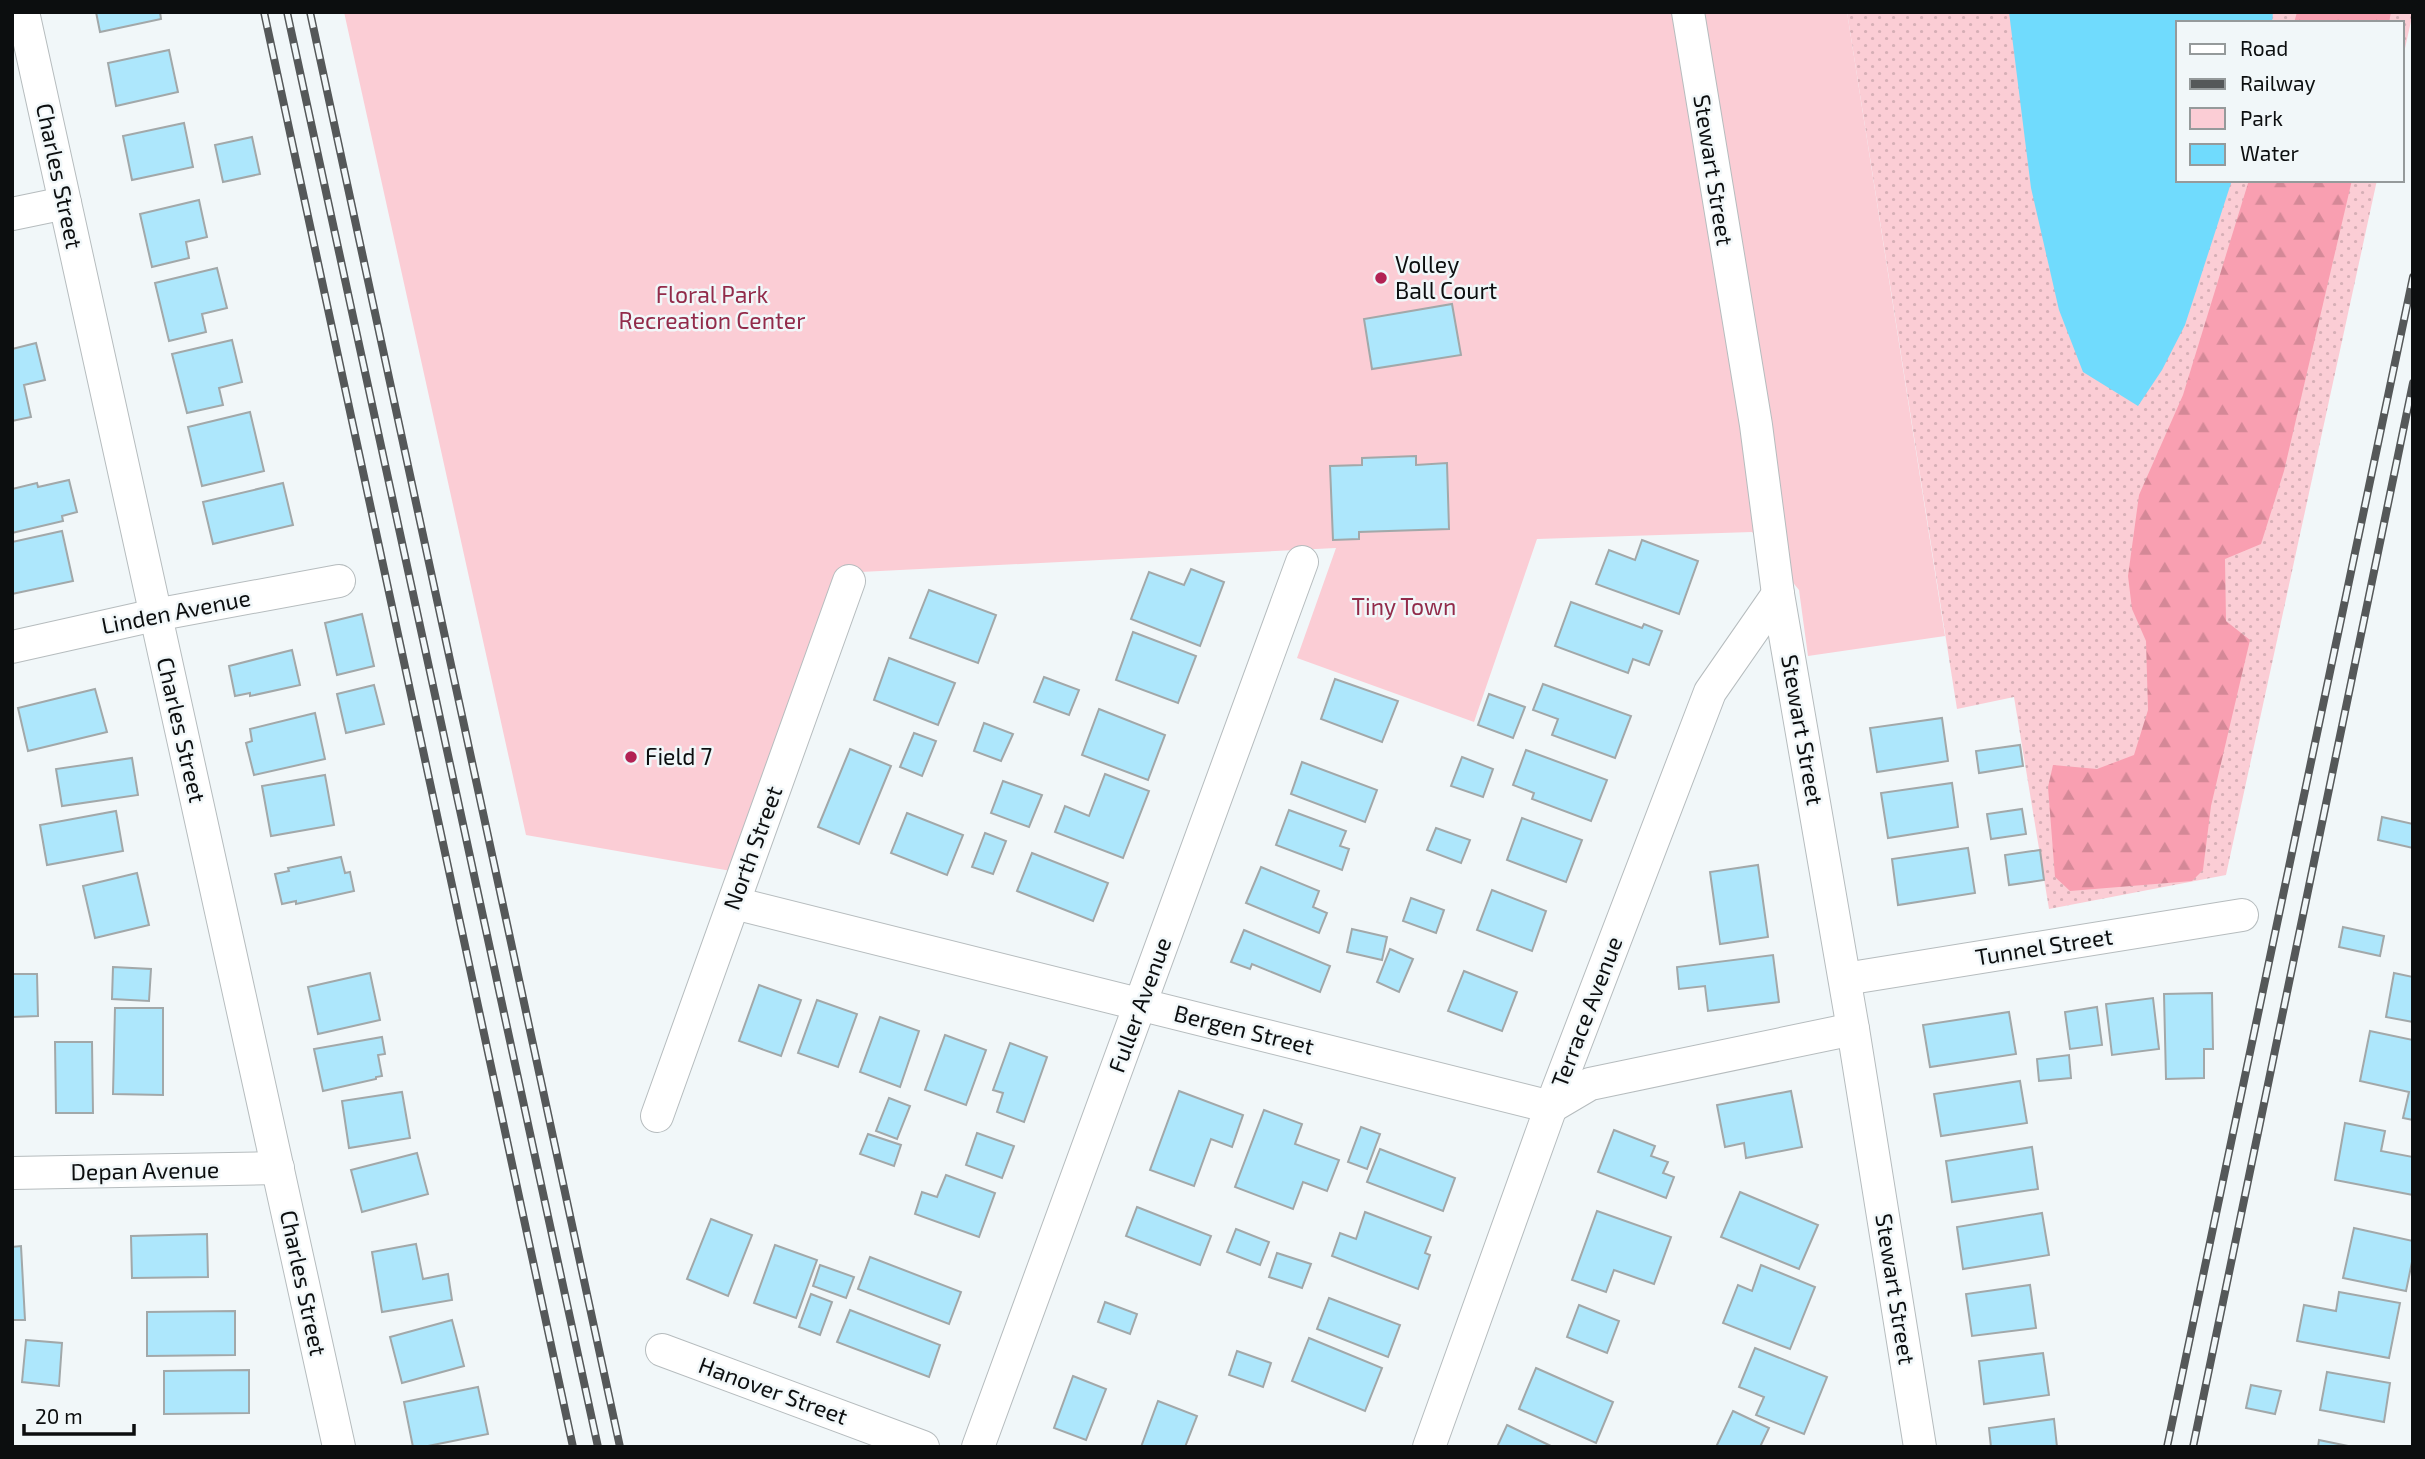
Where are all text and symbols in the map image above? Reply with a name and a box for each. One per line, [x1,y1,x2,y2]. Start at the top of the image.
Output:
legend [2176,21,2404,182]
text: Road [2240,35,2288,60]
text: Railway [2240,70,2316,95]
street label: Stewart Street [1688,92,1740,248]
street label: Charles Street [31,100,89,251]
text: Park [2240,105,2283,130]
text: Water [2240,140,2299,165]
place label: Volley Ball Court [1395,250,1498,304]
marker: Volley Ball Court [1373,270,1389,286]
park label: Floral Park Recreation Center [619,280,805,334]
street label: Linden Avenue [99,583,253,639]
park label: Tiny Town [1352,592,1456,620]
street label: Stewart Street [1776,652,1830,808]
street label: Charles Street [152,654,212,805]
place label: Field 7 [645,742,713,770]
marker: Field 7 [623,749,639,765]
street label: North Street [717,782,787,913]
street label: Tunnel Street [1973,921,2115,971]
street label: Terrace Avenue [1544,932,1628,1091]
street label: Fuller Avenue [1102,933,1176,1076]
street label: Bergen Street [1171,998,1317,1060]
street label: Depan Avenue [70,1155,220,1185]
street label: Charles Street [275,1207,333,1358]
street label: Stewart Street [1870,1211,1922,1367]
street label: Hanover Street [695,1350,852,1430]
scale bar [24,1392,135,1436]
text: 20 m [35,1403,83,1428]

